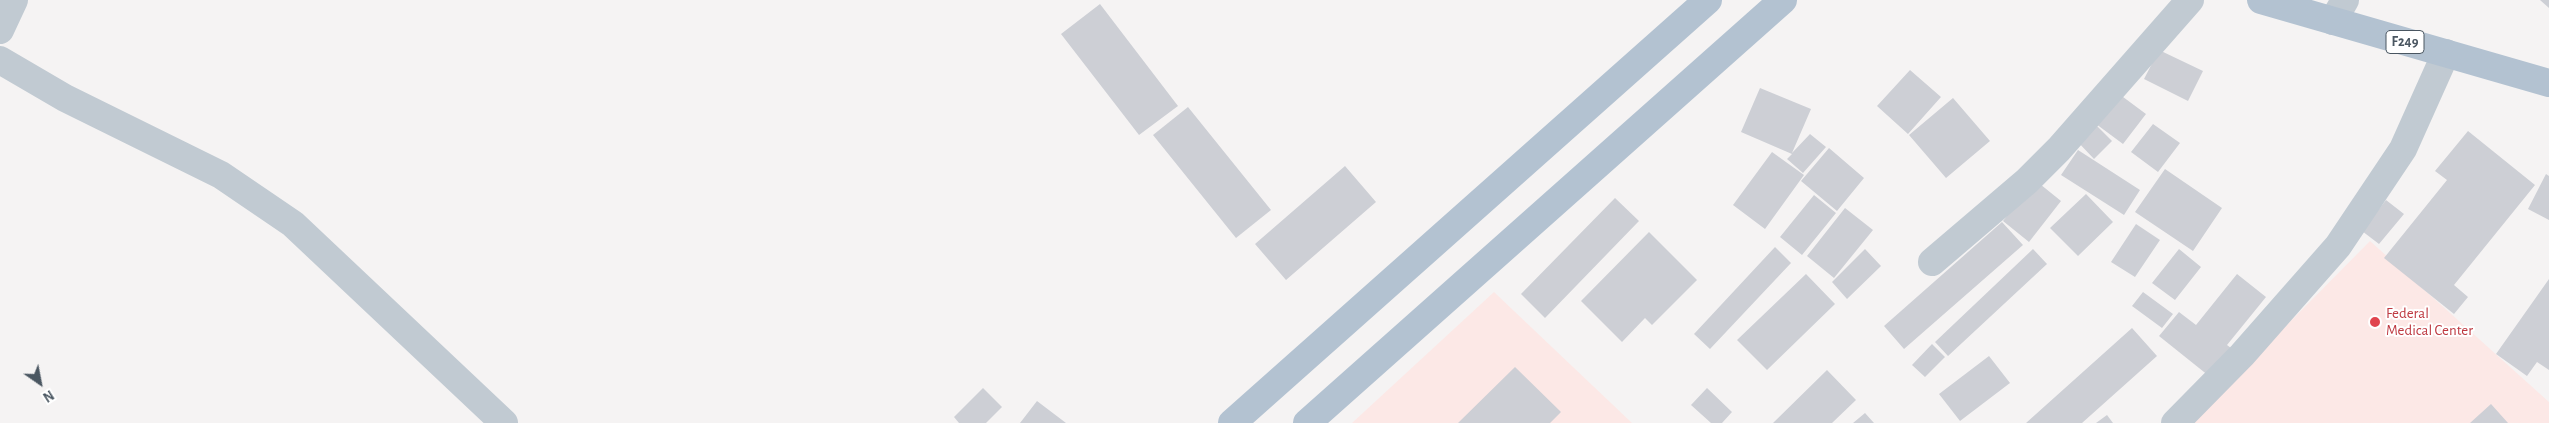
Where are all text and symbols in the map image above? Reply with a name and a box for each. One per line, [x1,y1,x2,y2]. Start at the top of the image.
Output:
road number: F249 [2386,31,2424,54]
place label: Federal Medical Center [2386,304,2473,339]
marker: Federal Medical Center [2368,315,2382,329]
north arrow [15,358,65,408]
text: N [40,387,56,404]

